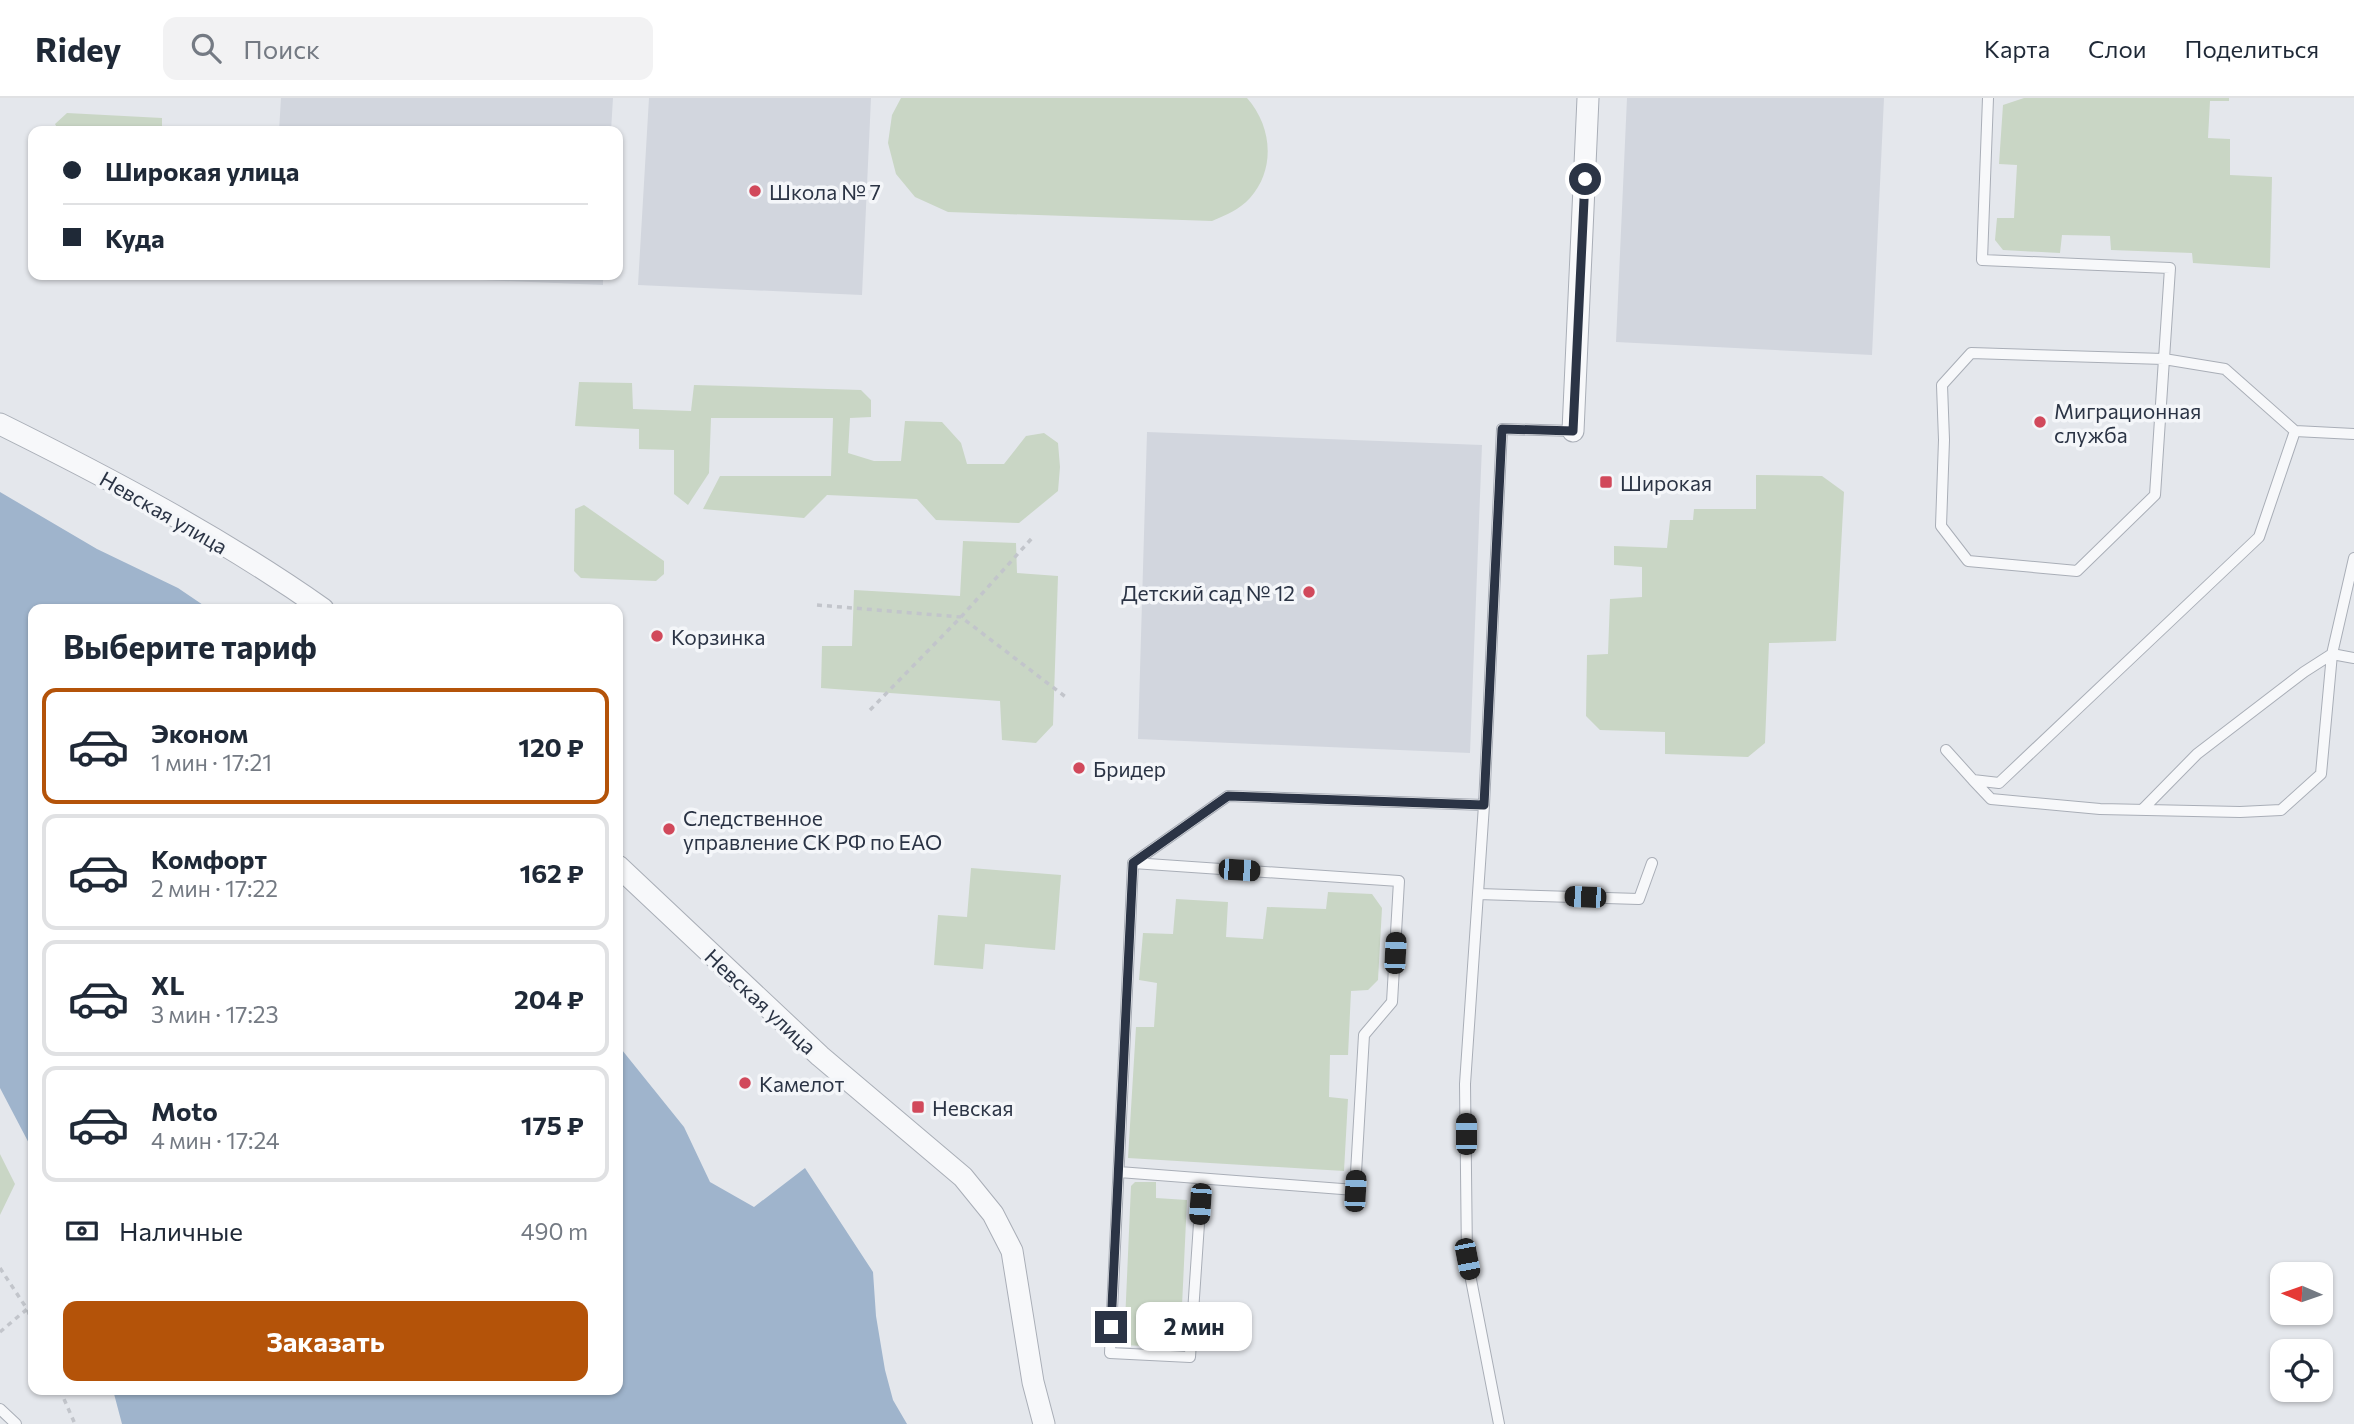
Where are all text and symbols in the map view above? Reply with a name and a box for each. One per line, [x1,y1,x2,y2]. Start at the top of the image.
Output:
search box [163,17,653,80]
text: Ridey [35,28,121,69]
icon: search [187,29,225,67]
text: Поиск [243,33,320,64]
text: Карта [1984,34,2050,63]
text: Слои [2088,34,2146,63]
text: Поделиться [2184,34,2319,63]
text: Широкая улица [105,155,299,186]
route start [1569,163,1601,195]
place label: Школа № 7 [769,179,881,204]
marker: Школа № 7 [747,183,763,199]
text: Куда [105,222,165,253]
place label: Миграционная служба [2054,398,2201,447]
marker: Миграционная служба [2032,414,2048,430]
street label: Невская улица [96,465,232,559]
place label: Широкая [1620,470,1712,495]
marker: Широкая [1598,474,1614,490]
place label: Детский сад № 12 [1121,580,1295,605]
marker: Детский сад № 12 [1301,584,1317,600]
place label: Корзинка [671,624,765,649]
text: Выберите тариф [63,626,317,666]
marker: Корзинка [649,628,665,644]
icon: car [67,715,130,778]
text: Эконом [151,717,248,748]
text: 120 ₽ [518,731,584,762]
text: 1 мин · 17:21 [151,748,272,776]
place label: Бридер [1093,756,1166,781]
marker: Бридер [1071,760,1087,776]
place label: Следственное управление СК РФ по ЕАО [683,805,942,854]
marker: Следственное управление СК РФ по ЕАО [661,821,677,837]
icon: car [67,841,130,904]
text: Комфорт [151,843,267,874]
text: 162 ₽ [519,857,584,888]
car [1218,858,1261,882]
text: 2 мин · 17:22 [151,874,278,902]
car [1564,886,1607,908]
car [1384,931,1407,975]
street label: Невская улица [700,943,822,1059]
icon: car [67,967,130,1030]
text: XL [151,969,185,1000]
text: 204 ₽ [514,983,584,1014]
text: 3 мин · 17:23 [151,1000,279,1028]
place label: Камелот [759,1071,844,1096]
marker: Камелот [737,1075,753,1091]
icon: car [67,1093,130,1156]
text: Moto [151,1095,218,1126]
place label: Невская [932,1095,1014,1120]
marker: Невская [910,1099,926,1115]
text: 175 ₽ [521,1109,584,1140]
car [1456,1113,1477,1155]
text: 4 мин · 17:24 [151,1126,280,1154]
car [1344,1169,1367,1213]
car [1189,1182,1212,1226]
icon: cash [63,1212,101,1250]
text: Наличные [119,1215,243,1246]
text: 490 m [521,1217,588,1245]
car [1453,1236,1482,1282]
north arrow [2270,1262,2333,1325]
map controls [2270,1262,2333,1402]
button: Заказать [63,1301,588,1381]
callout: 2 мин [1136,1302,1251,1352]
route end [1095,1311,1127,1343]
text: 2 мин [1163,1312,1225,1340]
button: locate [2270,1339,2333,1402]

